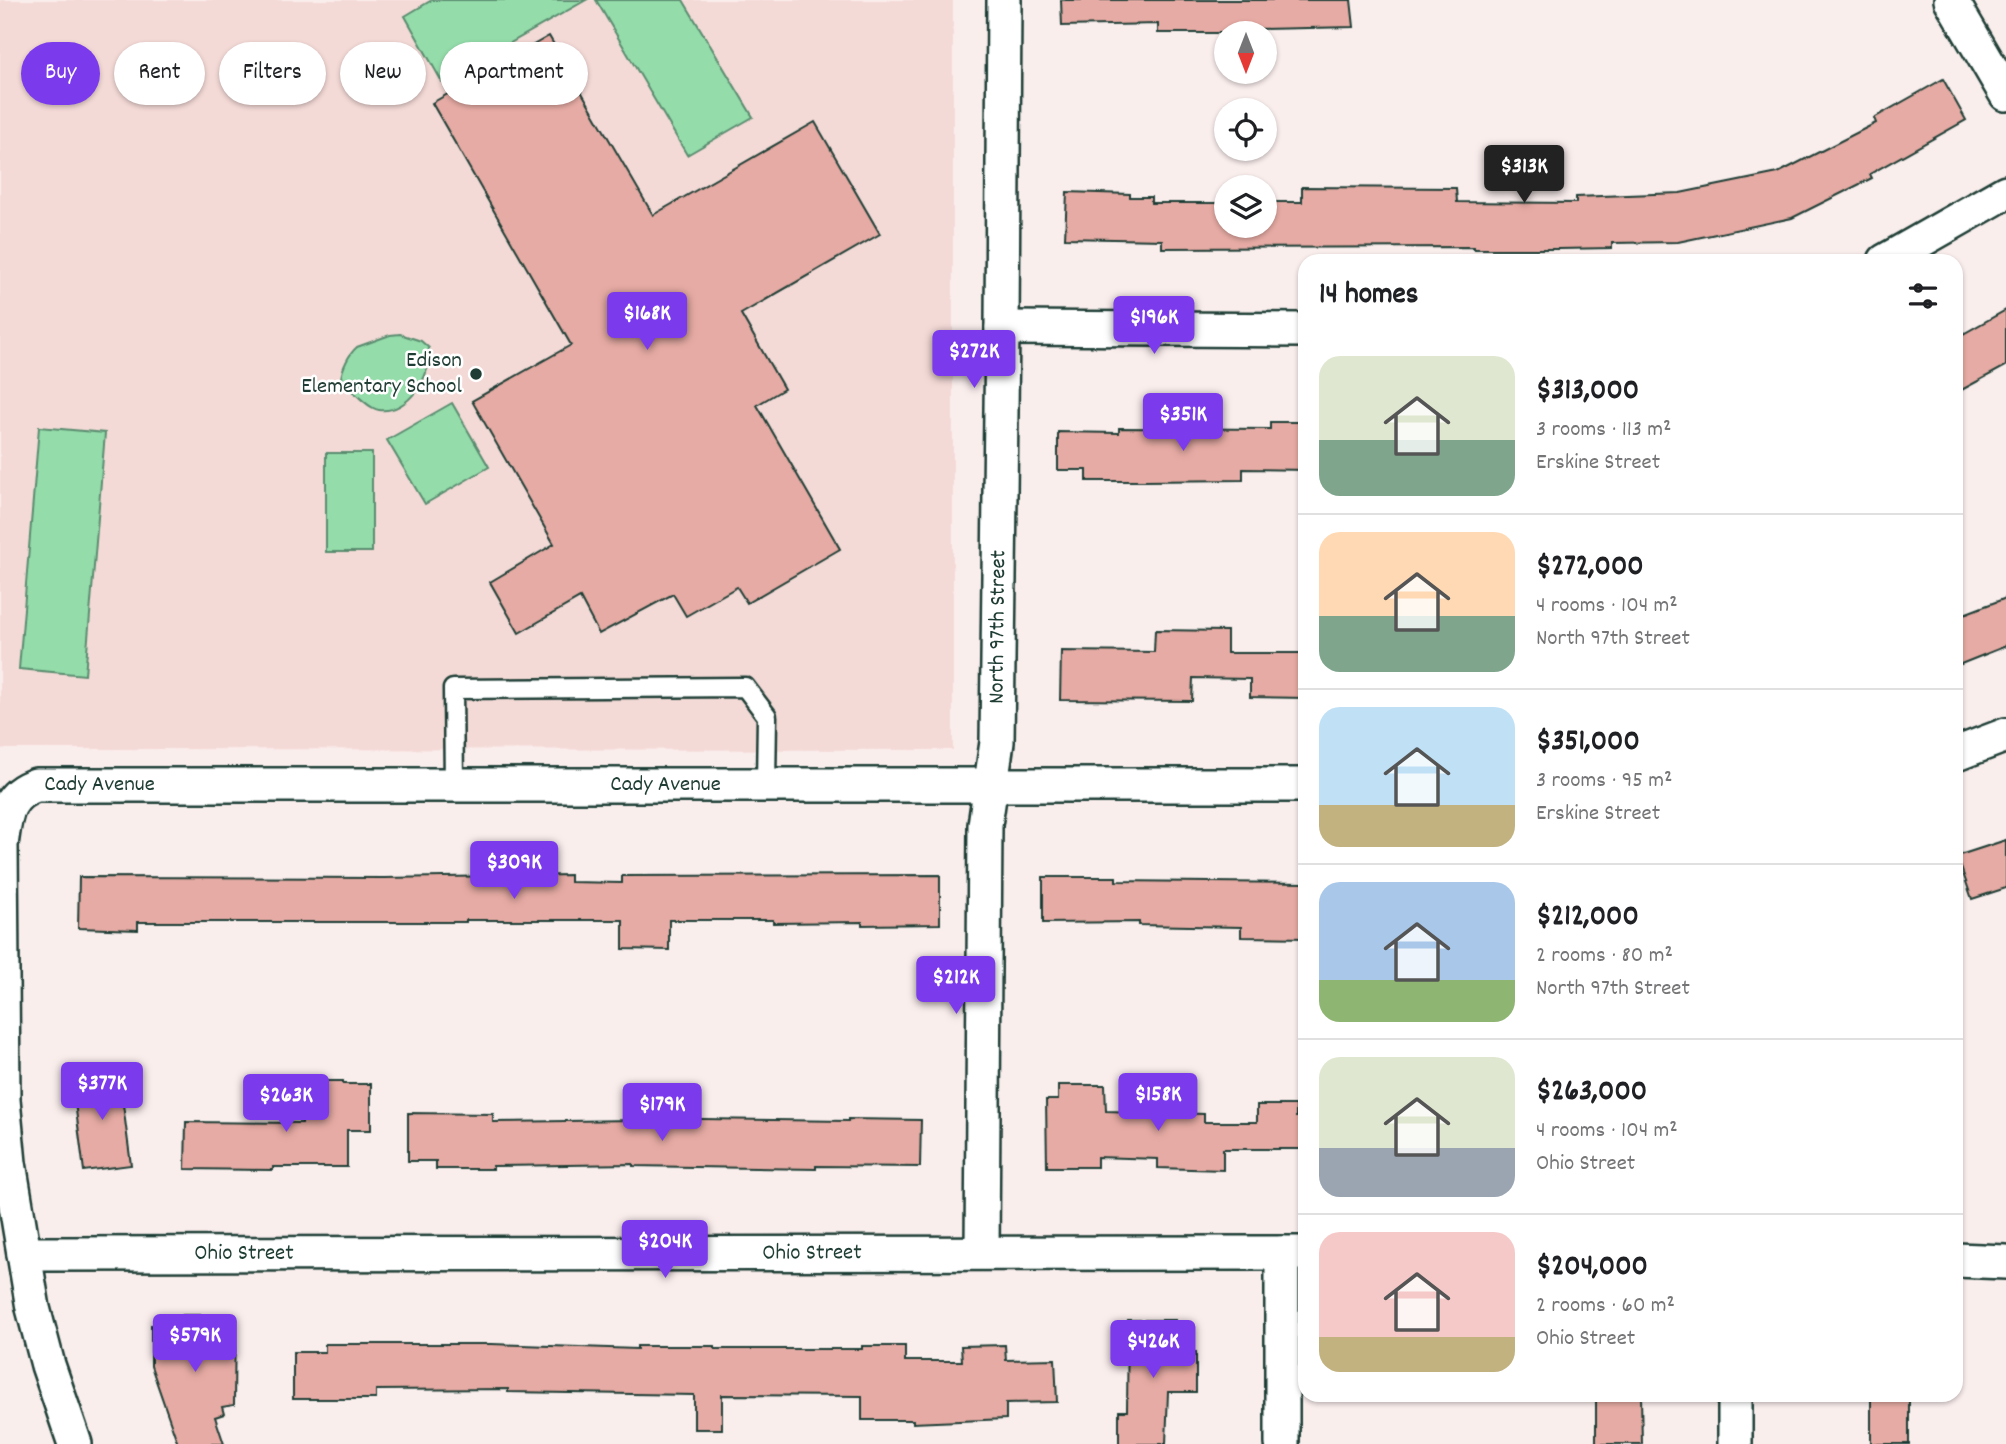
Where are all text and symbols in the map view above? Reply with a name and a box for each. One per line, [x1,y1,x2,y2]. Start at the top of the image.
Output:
north arrow [1214,21,1278,84]
map controls [1214,21,1277,238]
chip: Buy [21,42,100,105]
chip: Rent [114,42,205,105]
chip: Filters [219,42,326,105]
chip: New [340,42,426,105]
chip: Apartment [440,42,588,105]
button: locate [1214,98,1277,161]
pin: $313K [1475,146,1573,205]
text: $313K [1500,151,1548,184]
button: layers [1214,175,1277,238]
text: 14 homes [1319,275,1418,318]
icon: filters [1904,277,1942,315]
pin: $168K [598,292,696,352]
pin: $196K [1105,296,1203,356]
text: $168K [623,298,671,331]
text: $196K [1129,302,1179,335]
pin: $272K [925,330,1023,390]
text: $272K [948,336,1000,369]
place label: Edison Elementary School [301,345,463,404]
marker: Edison Elementary School [468,366,484,382]
text: $313,000 [1536,371,1639,414]
icon: home [1375,384,1459,468]
pin: $351K [1134,393,1232,453]
text: $351K [1159,399,1207,432]
text: 3 rooms · 113 m² [1536,414,1672,447]
text: Erskine Street [1536,447,1660,480]
text: $272,000 [1536,547,1644,590]
street label: North 97th Street [981,550,1016,704]
icon: home [1375,560,1459,644]
text: 4 rooms · 104 m² [1536,590,1678,623]
text: North 97th Street [1536,623,1690,656]
text: $351,000 [1536,722,1640,765]
icon: home [1375,735,1459,819]
text: 3 rooms · 95 m² [1536,765,1672,798]
street label: Cady Avenue [44,769,155,802]
street label: Cady Avenue [610,769,721,802]
text: Erskine Street [1536,798,1660,831]
pin: $309K [465,842,563,901]
text: $309K [486,847,542,880]
text: $212,000 [1536,897,1639,940]
icon: home [1375,910,1459,994]
text: 2 rooms · 80 m² [1536,940,1673,973]
pin: $212K [907,956,1005,1016]
text: $212K [932,962,980,995]
text: North 97th Street [1536,973,1690,1006]
pin: $377K [53,1062,151,1122]
text: $377K [77,1068,127,1101]
text: $263,000 [1536,1072,1647,1115]
pin: $263K [237,1074,335,1134]
pin: $158K [1109,1074,1207,1133]
text: $158K [1134,1079,1182,1112]
text: $263K [259,1080,313,1113]
pin: $179K [613,1084,711,1143]
icon: home [1375,1085,1459,1169]
text: $179K [639,1089,685,1122]
text: 4 rooms · 104 m² [1536,1115,1678,1148]
text: Ohio Street [1536,1148,1635,1181]
pin: $204K [616,1220,714,1280]
text: $204K [638,1226,692,1259]
street label: Ohio Street [194,1237,294,1270]
street label: Ohio Street [762,1237,862,1270]
text: $204,000 [1536,1247,1648,1290]
icon: home [1375,1260,1459,1344]
text: 2 rooms · 60 m² [1536,1290,1675,1323]
pin: $579K [146,1314,244,1374]
text: $579K [169,1320,221,1353]
pin: $426K [1104,1320,1202,1380]
text: Ohio Street [1536,1323,1635,1356]
text: $426K [1126,1326,1180,1359]

